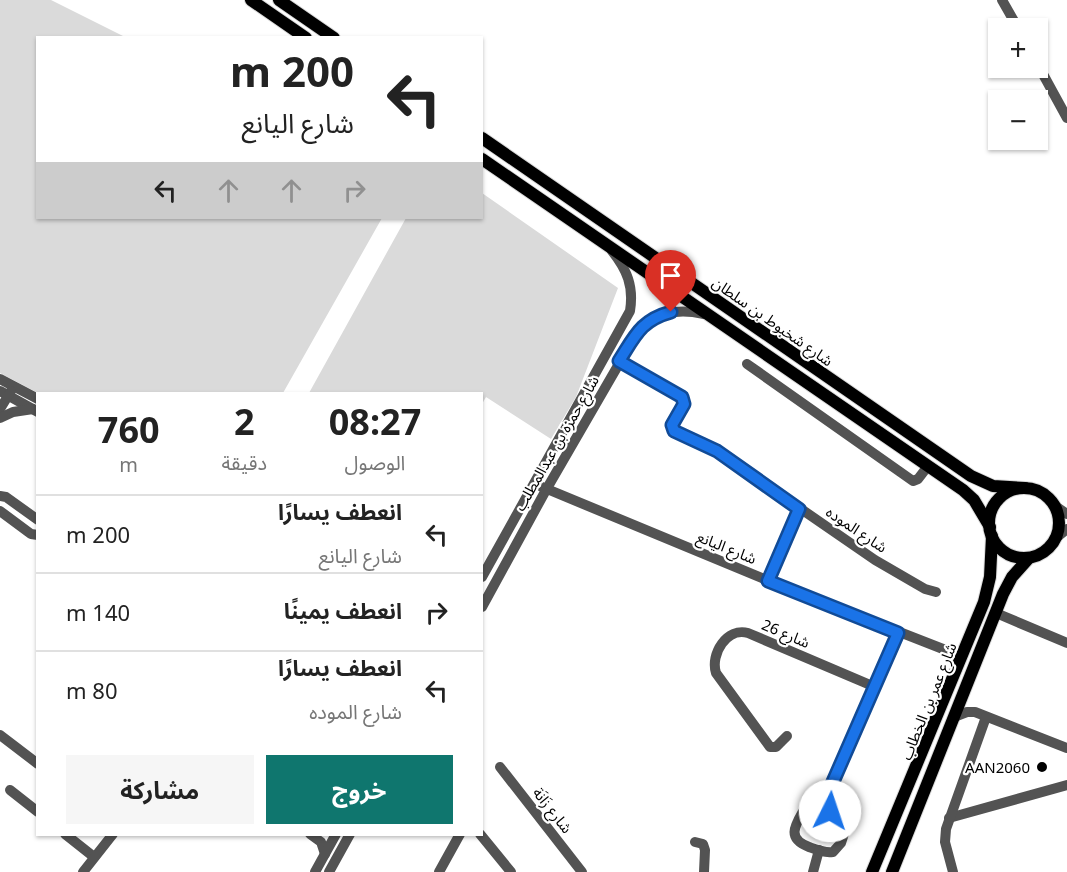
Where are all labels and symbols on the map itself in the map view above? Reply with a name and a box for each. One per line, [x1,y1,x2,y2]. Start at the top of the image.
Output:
pin [645,250,696,312]
street label: شارع شخبوط بن سلطان [707,272,837,373]
street label: شارع حمزة بن عبدالمطلب [509,371,606,516]
street label: شارع الموده [821,501,892,559]
street label: شارع اليانع [693,526,760,571]
street label: شارع 26 [758,614,813,655]
street label: شارع عمر بن الخطاب [895,639,964,764]
place label: AAN2060 [965,757,1030,777]
marker: AAN2060 [1035,760,1049,774]
position arrow [798,779,862,843]
street label: شارع زَانَة [526,783,577,839]

